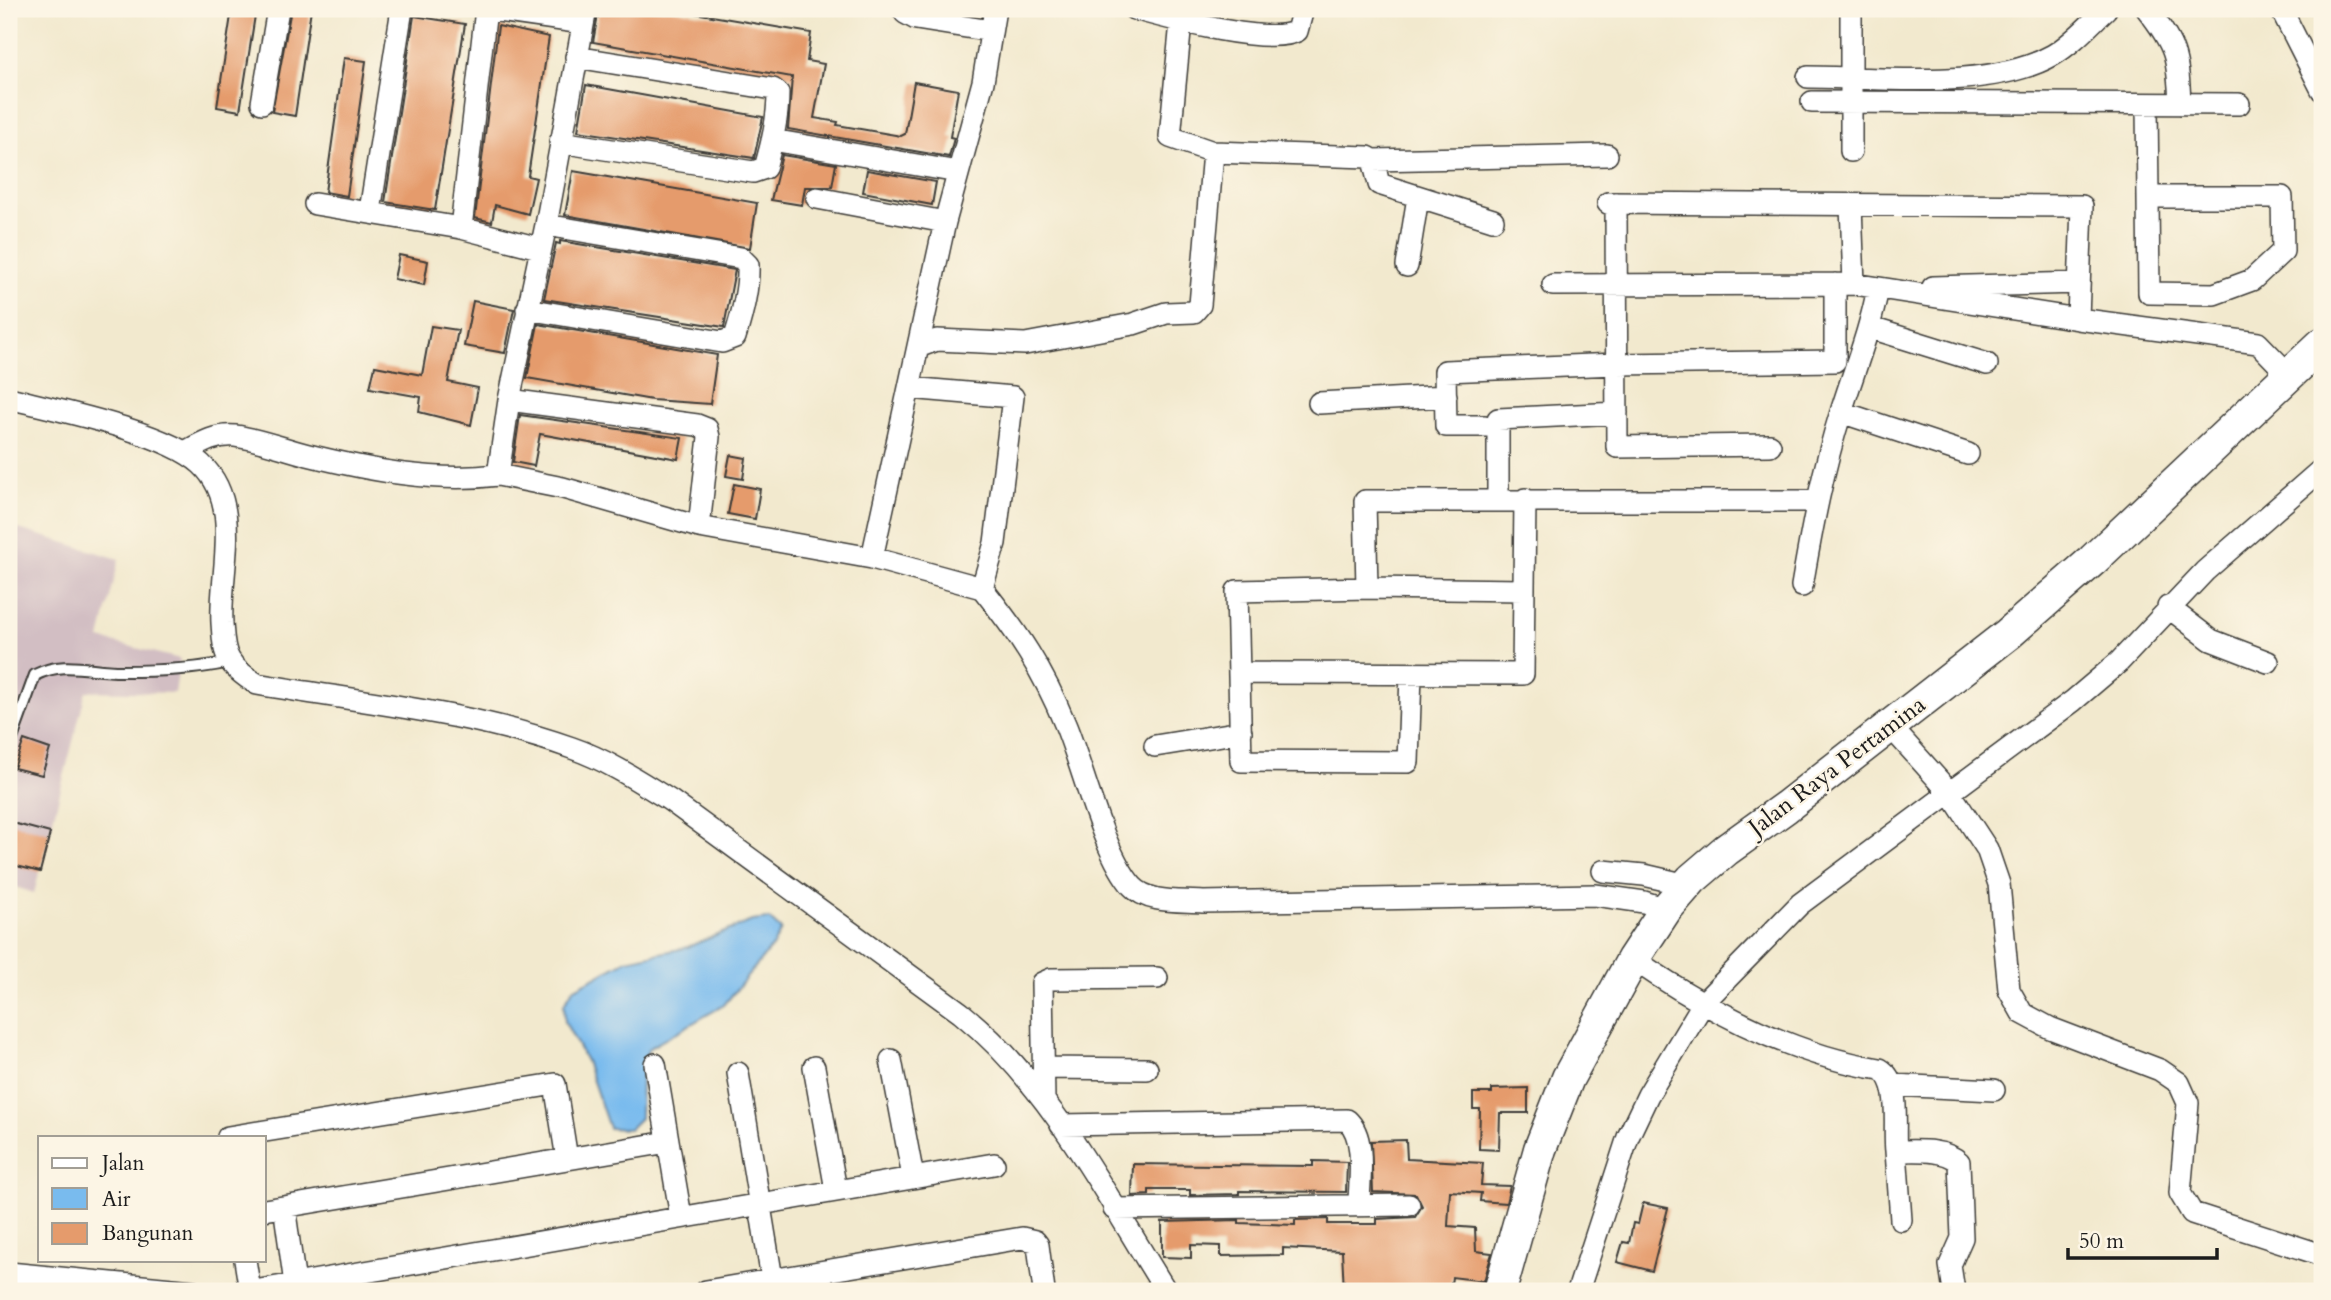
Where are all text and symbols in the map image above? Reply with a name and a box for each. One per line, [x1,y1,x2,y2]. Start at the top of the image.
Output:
street label: Jalan Raya Pertamina [1739,688,1933,845]
legend [38,1136,266,1262]
text: Jalan [99,1149,145,1178]
text: Air [102,1185,131,1214]
scale bar [2068,1216,2217,1260]
text: Bangunan [102,1219,194,1248]
text: 50 m [2079,1227,2124,1256]

